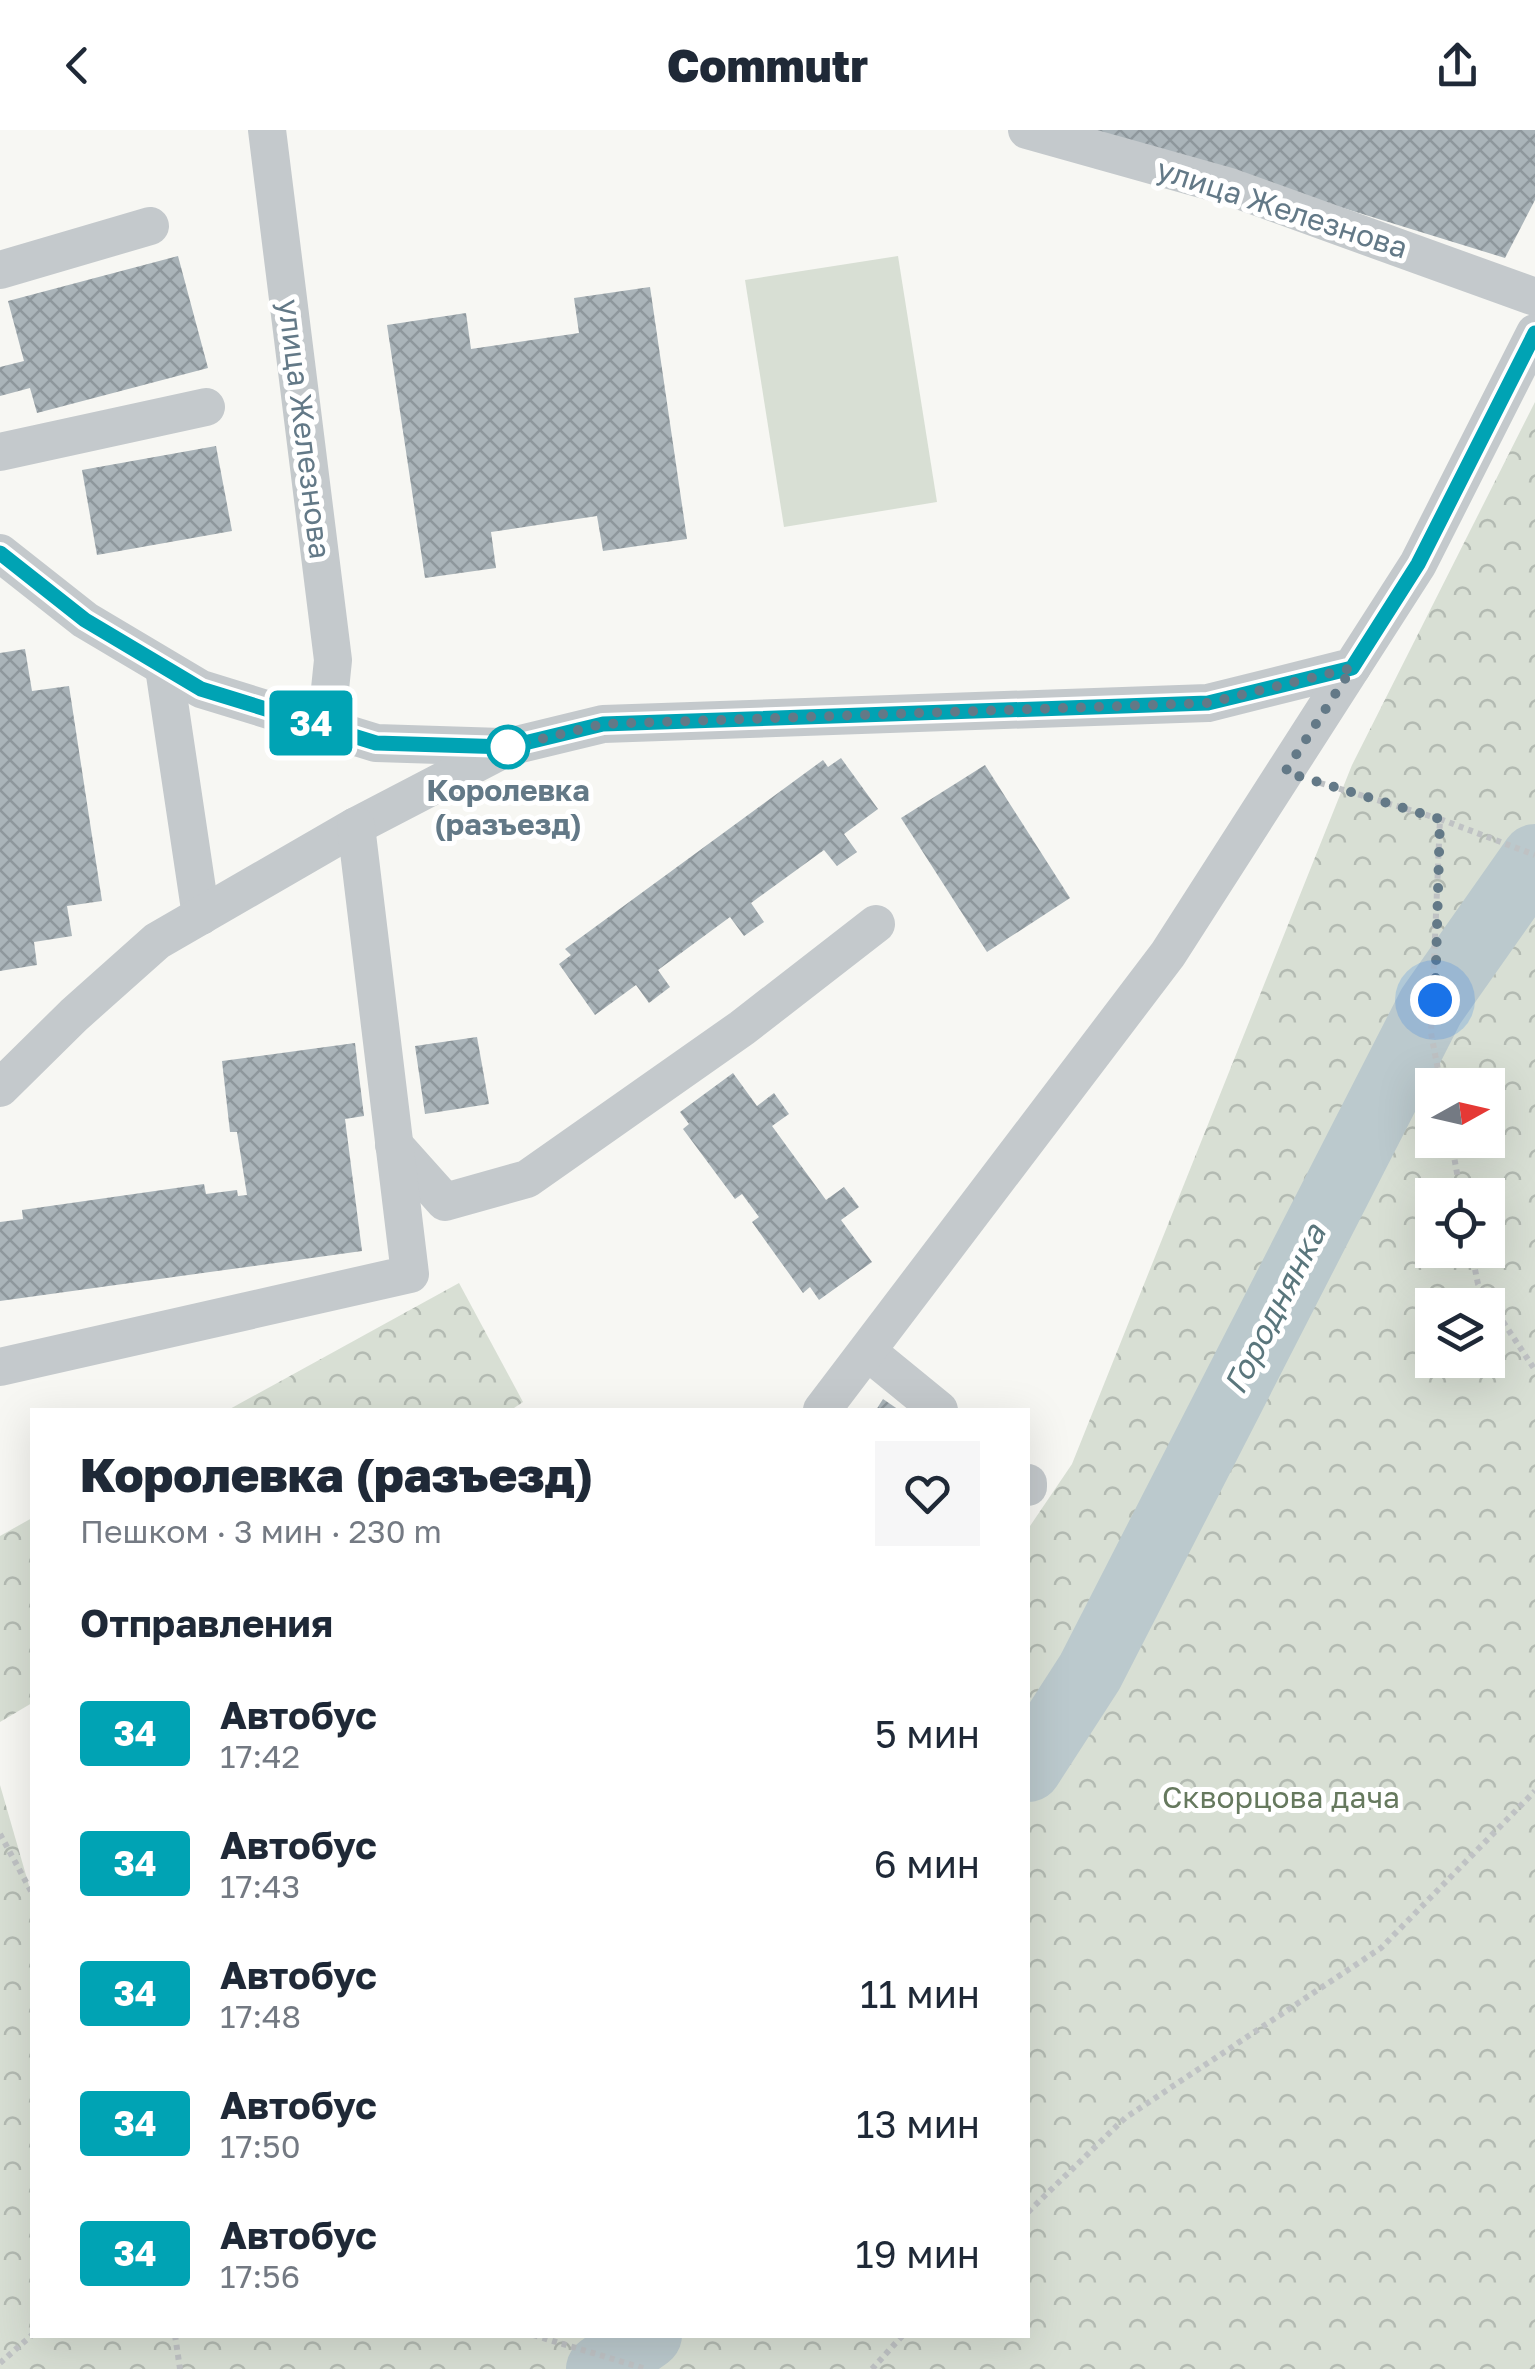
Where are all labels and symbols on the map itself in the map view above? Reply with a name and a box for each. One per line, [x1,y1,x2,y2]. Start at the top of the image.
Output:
street label: улица Железнова [1152,151,1412,266]
street label: улица Железнова [271,297,339,561]
line badge: 34 [266,690,356,756]
marker: Королевка (разъезд) [487,726,529,768]
place label: Королевка (разъезд) [426,772,590,842]
your location [1410,975,1460,1025]
north arrow [1415,1068,1505,1158]
water label: Городнянка [1215,1216,1334,1400]
park label: Скворцова дача [1162,1779,1400,1815]

